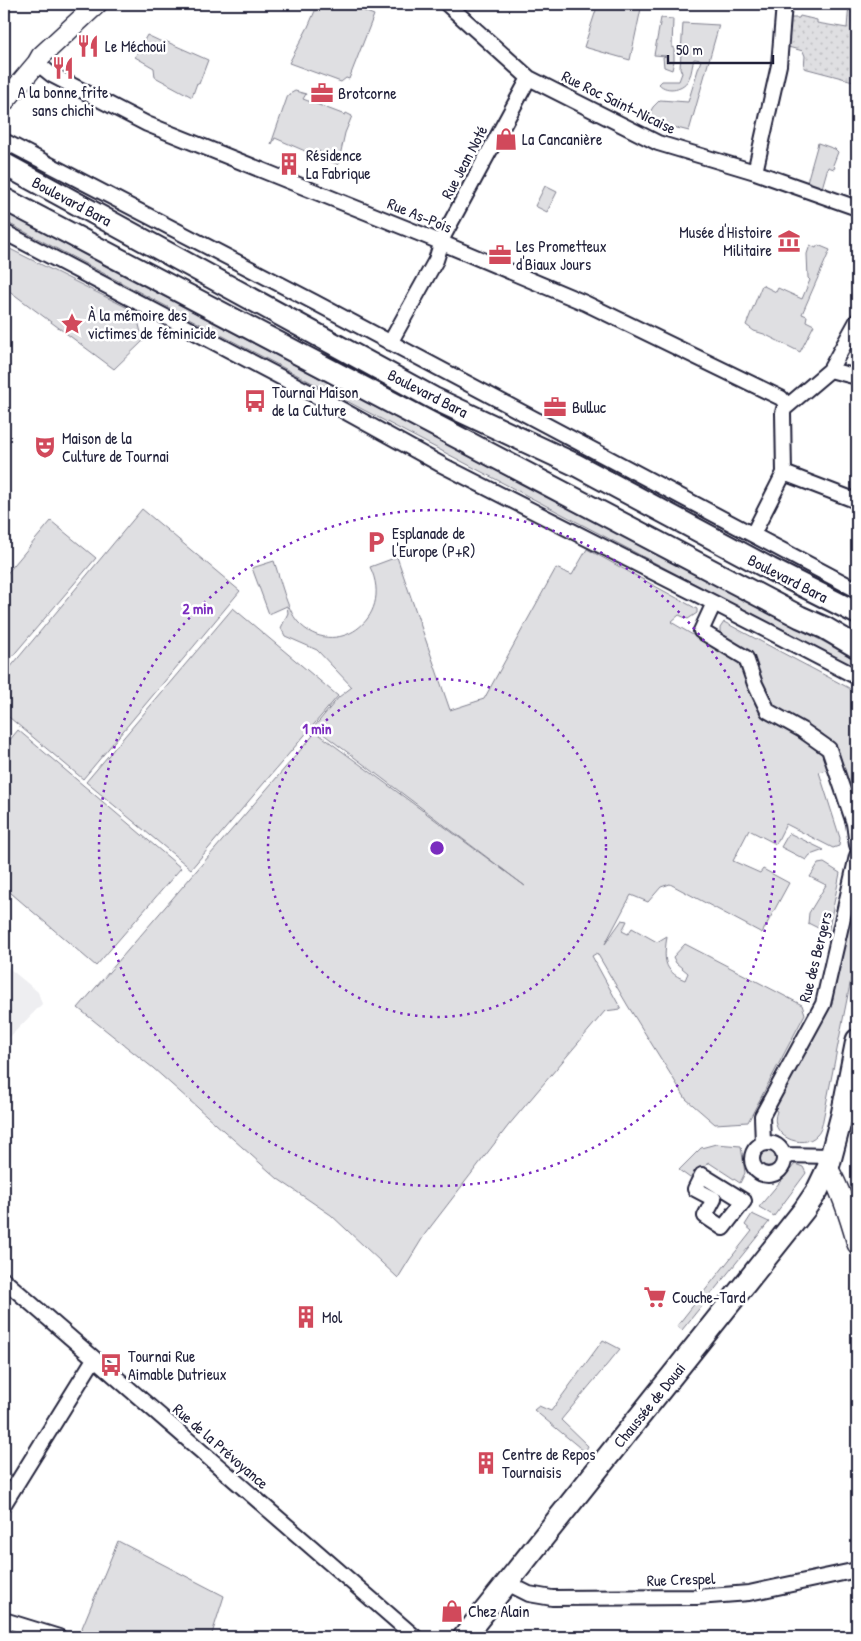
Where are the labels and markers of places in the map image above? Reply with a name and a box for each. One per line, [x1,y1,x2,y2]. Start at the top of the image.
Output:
restaurant icon: Le Méchoui [75,33,101,59]
place label: Le Méchoui [105,35,166,57]
restaurant icon: A la bonne frite sans chichi [50,55,76,81]
office icon: Brotcorne [309,80,335,106]
place label: A la bonne frite sans chichi [18,81,109,121]
place label: Brotcorne [338,82,397,104]
shop icon: La Cancanière [493,126,519,152]
place label: La Cancanière [522,128,603,150]
place label: Résidence La Fabrique [306,144,371,184]
building icon: Résidence La Fabrique [276,151,302,177]
place label: Musée d'Histoire Militaire [679,221,773,261]
museum icon: Musée d'Histoire Militaire [776,228,802,254]
place label: Les Prometteux d'Biaux Jours [516,235,607,275]
office icon: Les Prometteux d'Biaux Jours [487,242,513,268]
place label: À la mémoire des victimes de féminicide [88,304,217,344]
place icon: À la mémoire des victimes de féminicide [59,311,85,337]
place label: Tournai Maison de la Culture [272,381,358,421]
bus stop icon: Tournai Maison de la Culture [242,388,268,414]
office icon: Bulluc [542,394,568,420]
place label: Bulluc [572,396,607,418]
place label: Maison de la Culture de Tournai [62,427,169,467]
theatre icon: Maison de la Culture de Tournai [32,434,58,460]
place label: Esplanade de l'Europe (P+R) [392,522,476,562]
parking icon: Esplanade de l'Europe (P+R) [363,529,389,555]
centre of rings [428,839,446,857]
supermarket icon: Couche-Tard [642,1284,668,1310]
place label: Couche-Tard [672,1286,746,1308]
building icon: Mol [293,1304,319,1330]
place label: Mol [322,1306,343,1328]
place label: Tournai Rue Aimable Dutrieux [128,1345,227,1385]
bus stop icon: Tournai Rue Aimable Dutrieux [98,1352,124,1378]
place label: Centre de Repos Tournaisis [502,1443,595,1483]
building icon: Centre de Repos Tournaisis [473,1450,499,1476]
shop icon: Chez Alain [439,1598,465,1624]
place label: Chez Alain [468,1600,530,1622]

